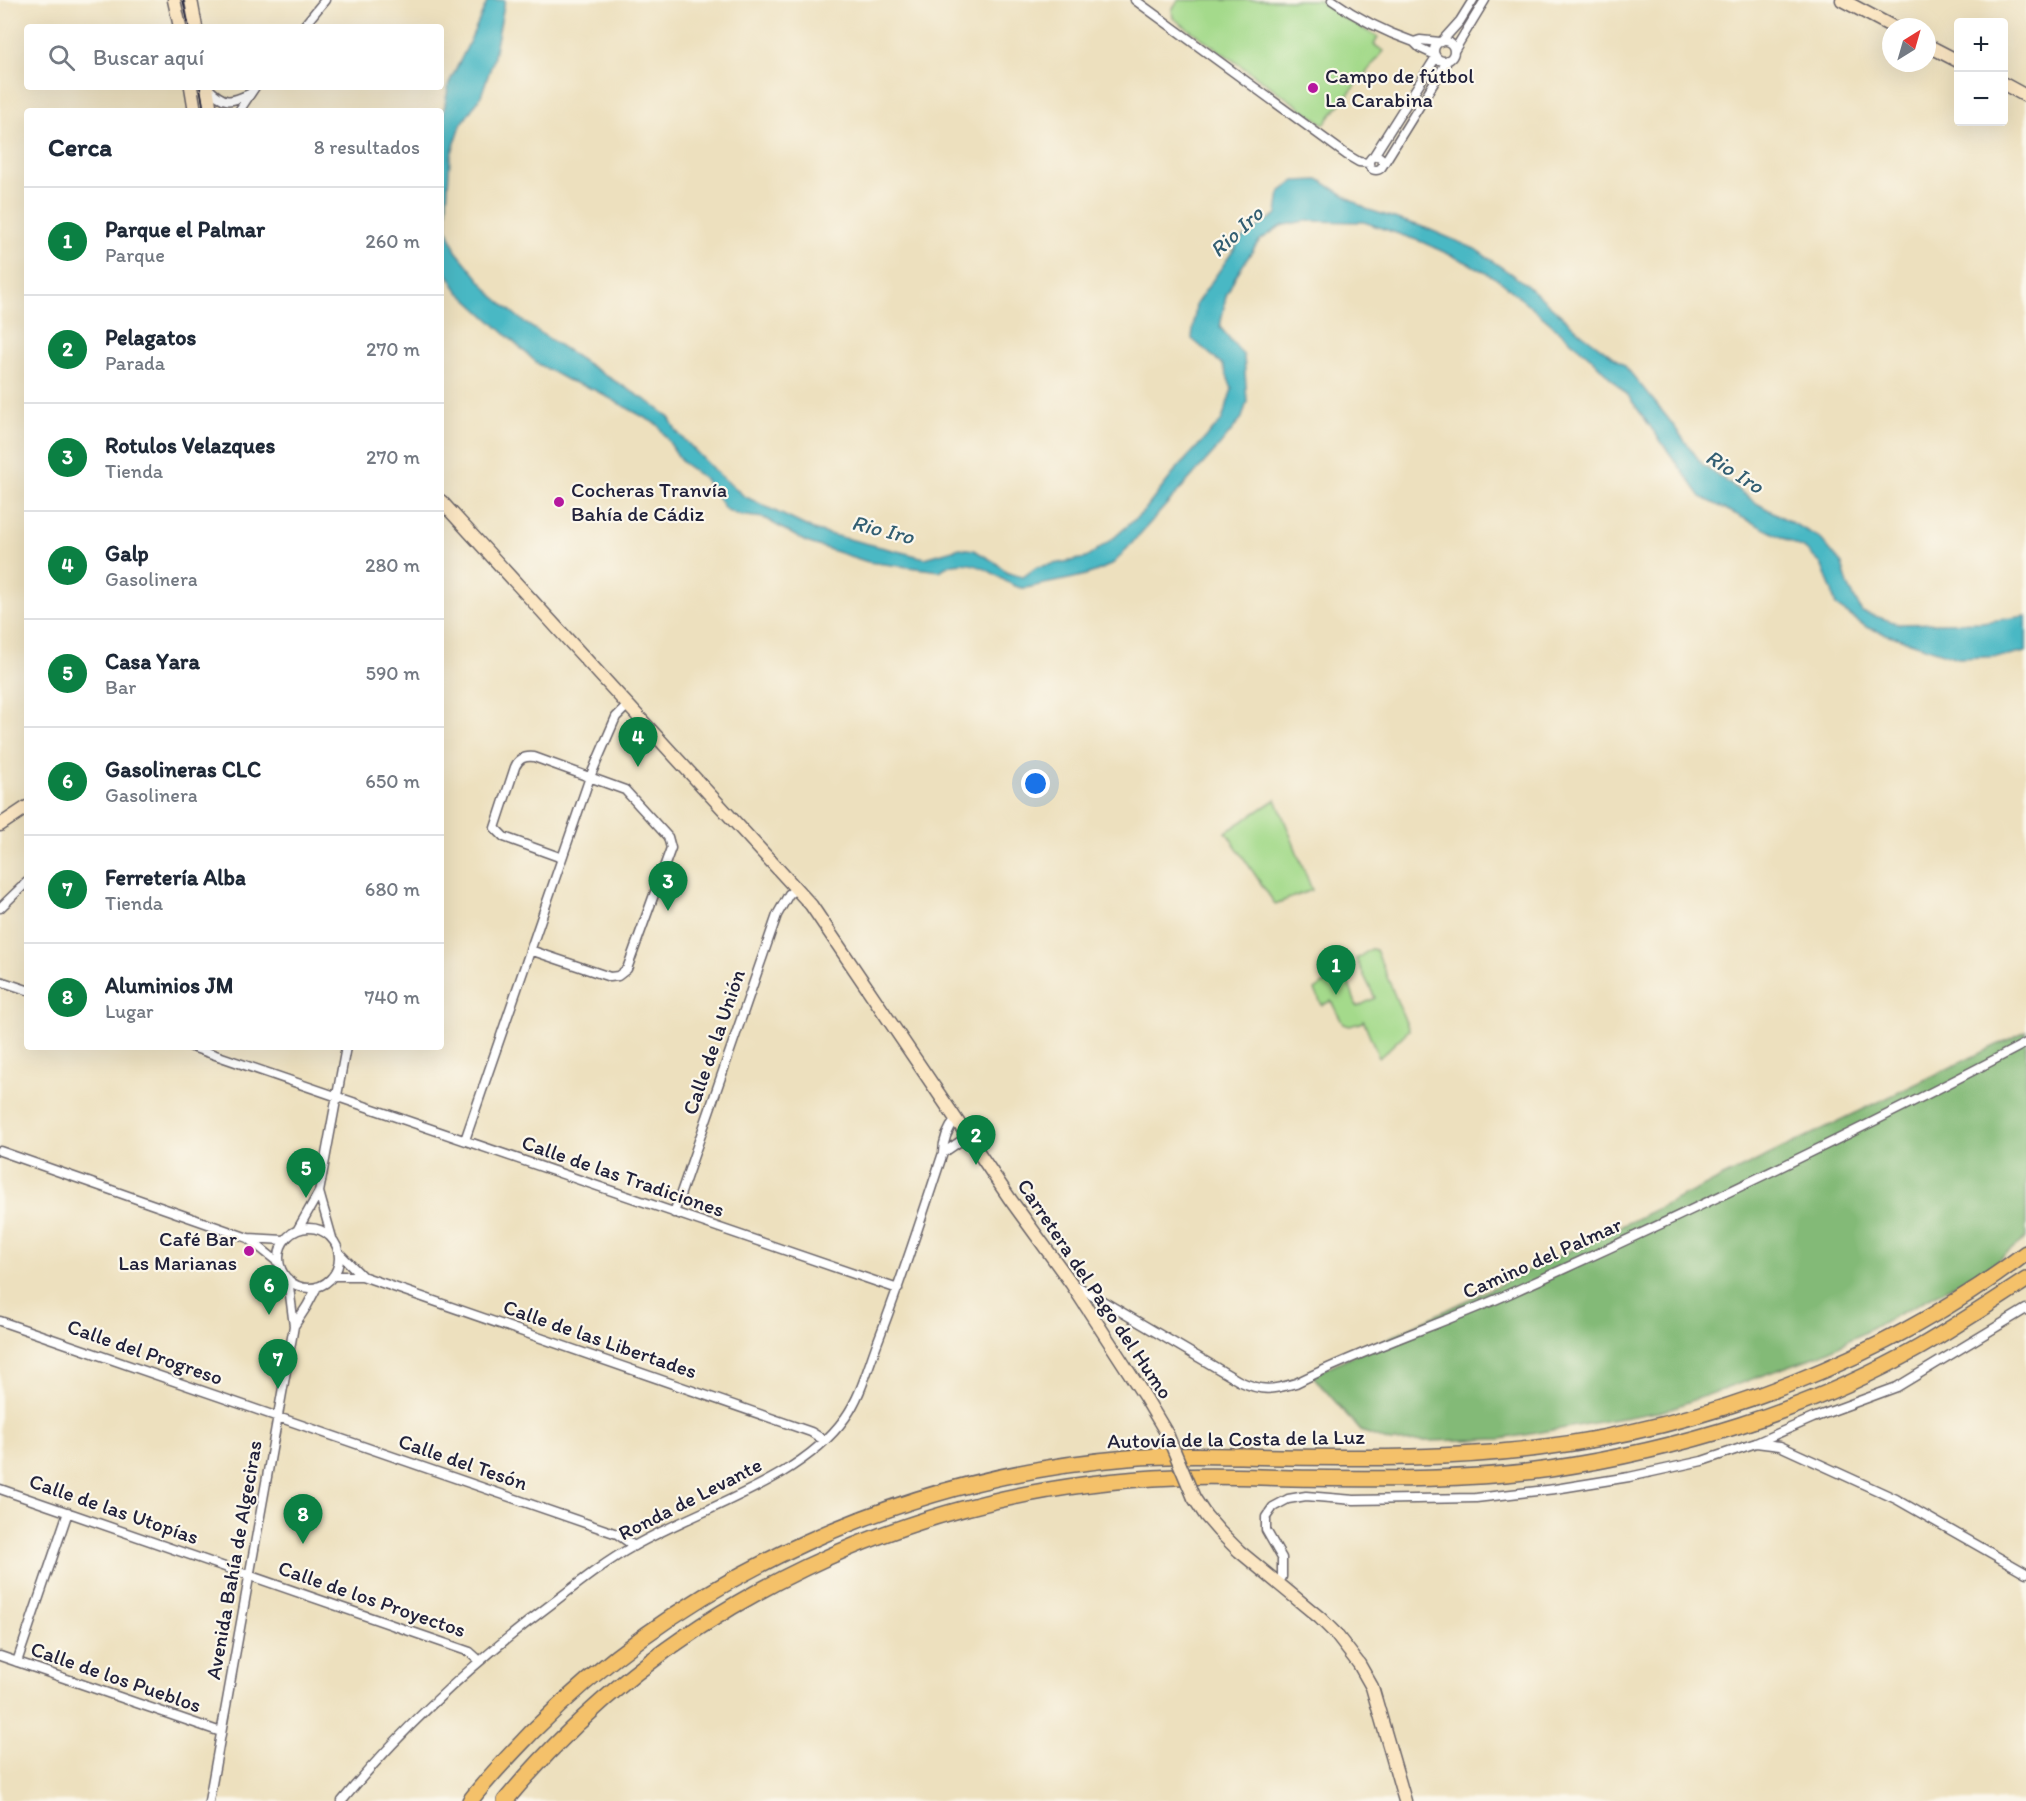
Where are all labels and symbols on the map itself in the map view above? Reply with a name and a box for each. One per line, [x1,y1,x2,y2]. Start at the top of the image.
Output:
north arrow [1882,18,1936,72]
place label: Campo de fútbol La Carabina [1325,63,1474,112]
marker: Campo de fútbol La Carabina [1306,81,1320,95]
water label: Rio Iro [1204,199,1269,263]
water label: Rio Iro [1701,443,1769,500]
place label: Cocheras Tranvía Bahía de Cádiz [571,477,727,526]
marker: Cocheras Tranvía Bahía de Cádiz [552,495,566,509]
water label: Rio Iro [849,509,918,550]
pin: 4 [618,718,658,767]
your location [1021,769,1050,798]
pin: 3 [648,862,688,911]
pin: 1 [1316,946,1356,995]
street label: Calle de la Unión [677,966,750,1118]
pin: 2 [956,1116,996,1165]
street label: Calle de las Tradiciones [519,1129,728,1222]
pin: 5 [286,1148,326,1198]
street label: Carretera del Pago del Humo [1012,1174,1179,1404]
street label: Camino del Palmar [1458,1211,1626,1304]
place label: Café Bar Las Marianas [118,1226,237,1275]
marker: Café Bar Las Marianas [242,1244,256,1258]
pin: 6 [250,1266,288,1315]
street label: Calle de las Libertades [500,1294,700,1383]
street label: Calle del Progreso [64,1313,226,1390]
pin: 7 [258,1340,298,1389]
street label: Autovía de la Costa de la Luz [1107,1424,1365,1453]
street label: Calle del Tesón [395,1428,531,1495]
street label: Avenida Bahía de Algeciras [200,1438,267,1681]
street label: Ronda de Levante [614,1452,766,1545]
street label: Calle de las Utopías [26,1468,202,1549]
pin: 8 [284,1494,322,1544]
street label: Calle de los Proyectos [275,1555,469,1642]
street label: Calle de los Pueblos [28,1636,205,1717]

